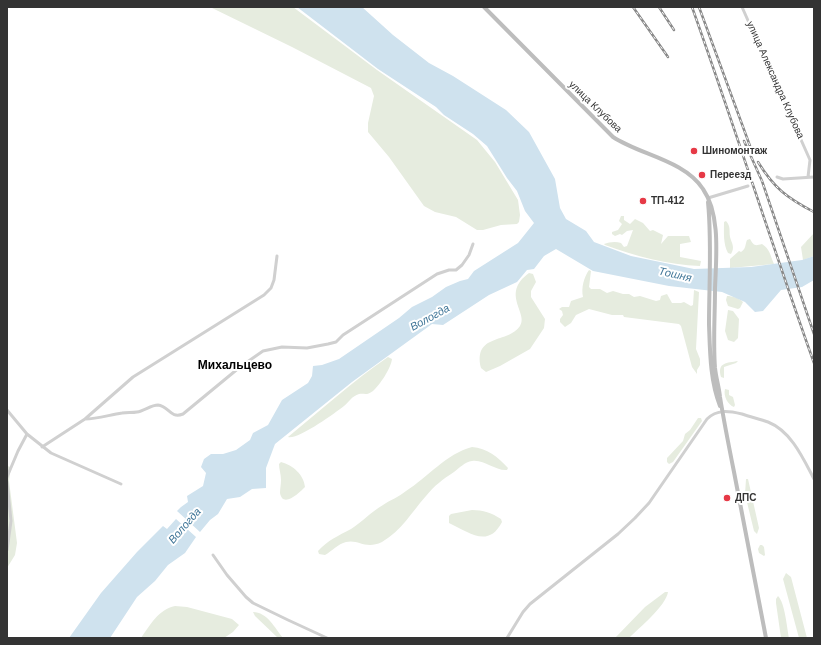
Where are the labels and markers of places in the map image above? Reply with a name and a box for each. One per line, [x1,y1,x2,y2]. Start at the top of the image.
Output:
place label: Шиномонтаж [702,145,767,157]
marker: Шиномонтаж [689,146,699,156]
place label: Переезд [710,169,751,181]
marker: Переезд [697,170,707,180]
place label: ТП-412 [651,195,684,207]
marker: ТП-412 [638,196,648,206]
place label: ДПС [735,492,757,504]
marker: ДПС [722,493,732,503]

